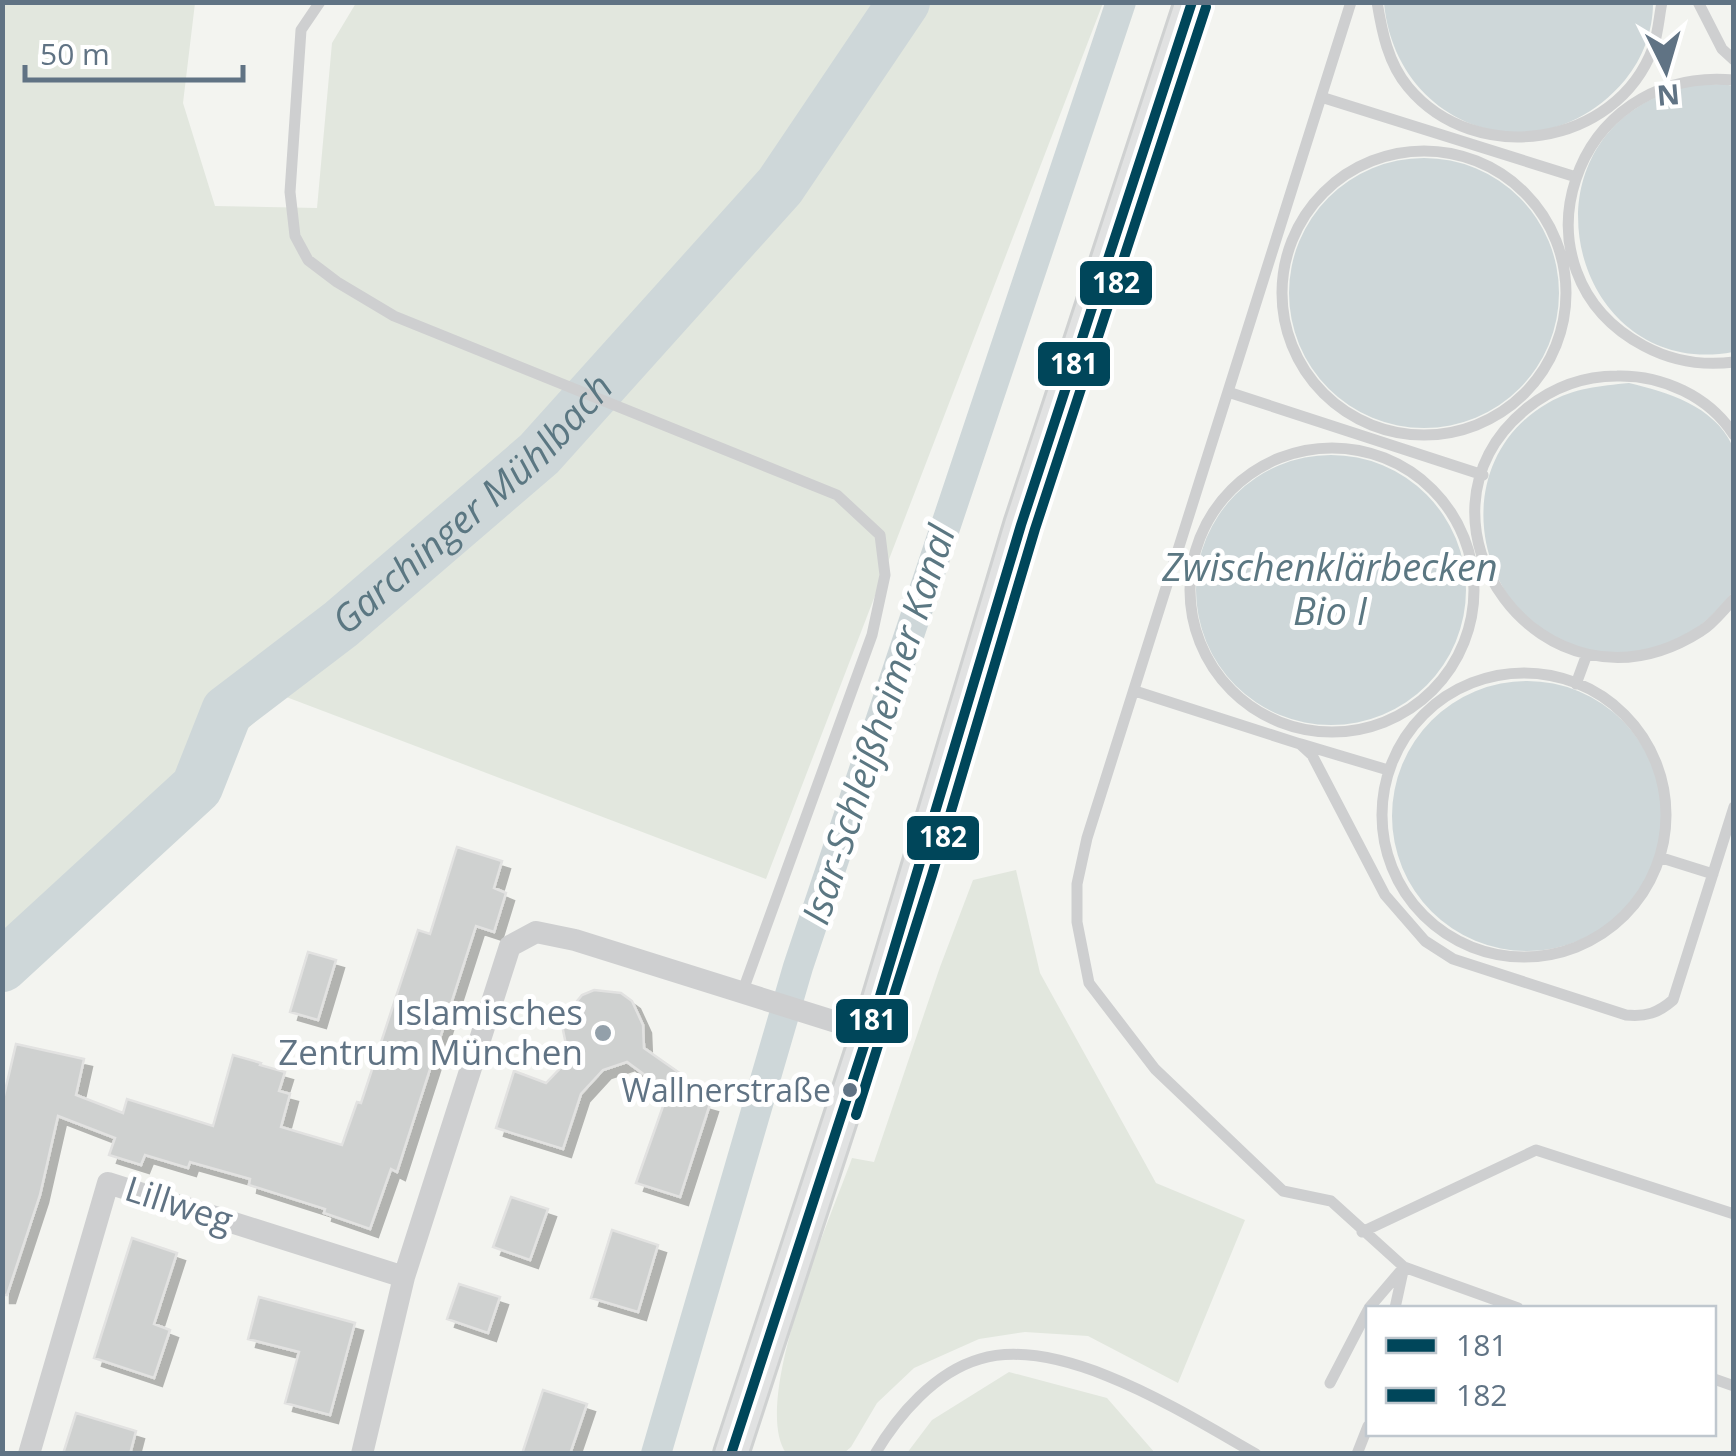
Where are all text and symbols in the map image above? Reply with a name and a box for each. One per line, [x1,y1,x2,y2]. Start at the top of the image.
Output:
scale bar [25,20,242,82]
north arrow [1616,20,1716,120]
text: 50 m [40,33,110,74]
text: N [1655,76,1681,116]
line badge: 182 [1078,259,1154,307]
text: 182 [1092,263,1140,301]
line badge: 181 [1036,340,1112,388]
text: 181 [1050,344,1098,382]
water label: Garchinger Mühlbach [320,361,623,645]
water label: Isar-Schleißheimer Kanal [788,517,967,930]
water label: Zwischenklärbecken Bio I [1161,540,1498,636]
line badge: 182 [905,814,981,862]
text: 182 [919,817,967,855]
place label: Islamisches Zentrum München [278,988,583,1075]
line badge: 181 [834,997,910,1045]
text: 181 [848,1000,896,1038]
marker: Islamisches Zentrum München [592,1022,614,1044]
place label: Wallnerstraße [621,1068,831,1111]
marker: Wallnerstraße [840,1080,860,1100]
street label: Lillweg [120,1164,239,1243]
legend [1366,1306,1716,1436]
text: 181 [1456,1324,1507,1365]
text: 182 [1456,1374,1507,1415]

